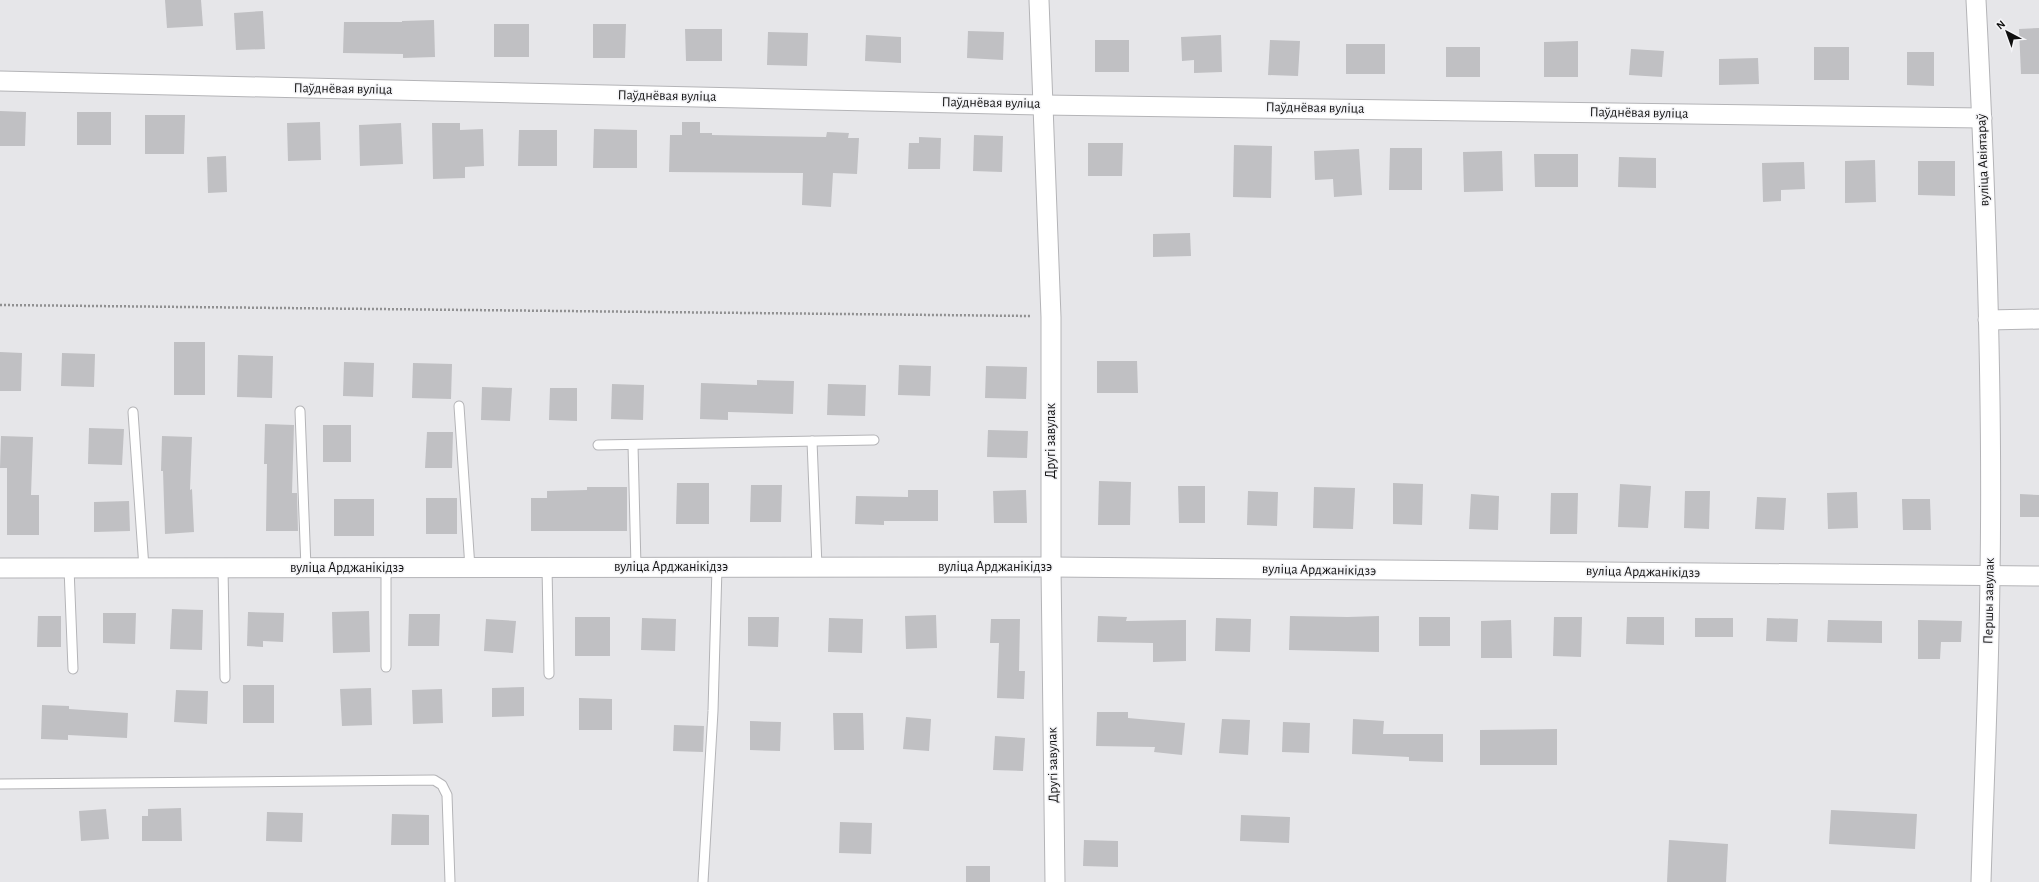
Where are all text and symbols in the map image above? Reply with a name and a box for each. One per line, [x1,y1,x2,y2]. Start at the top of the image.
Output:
north arrow [1987,12,2027,52]
text: N [1994,18,2007,31]
street label: Паўднёвая вуліца [293,81,393,97]
street label: Паўднёвая вуліца [617,88,717,104]
street label: Паўднёвая вуліца [941,95,1041,111]
street label: Паўднёвая вуліца [1265,100,1365,116]
street label: Паўднёвая вуліца [1589,105,1689,121]
street label: вуліца Авіятараў [1974,113,1992,207]
street label: Другі завулак [1044,403,1058,479]
street label: Першы завулак [1981,557,1997,644]
street label: вуліца Арджанікідзэ [614,560,728,574]
street label: вуліца Арджанікідзэ [938,560,1052,574]
street label: вуліца Арджанікідзэ [290,561,404,575]
street label: вуліца Арджанікідзэ [1262,562,1376,578]
street label: вуліца Арджанікідзэ [1586,564,1700,580]
street label: Другі завулак [1045,726,1061,803]

